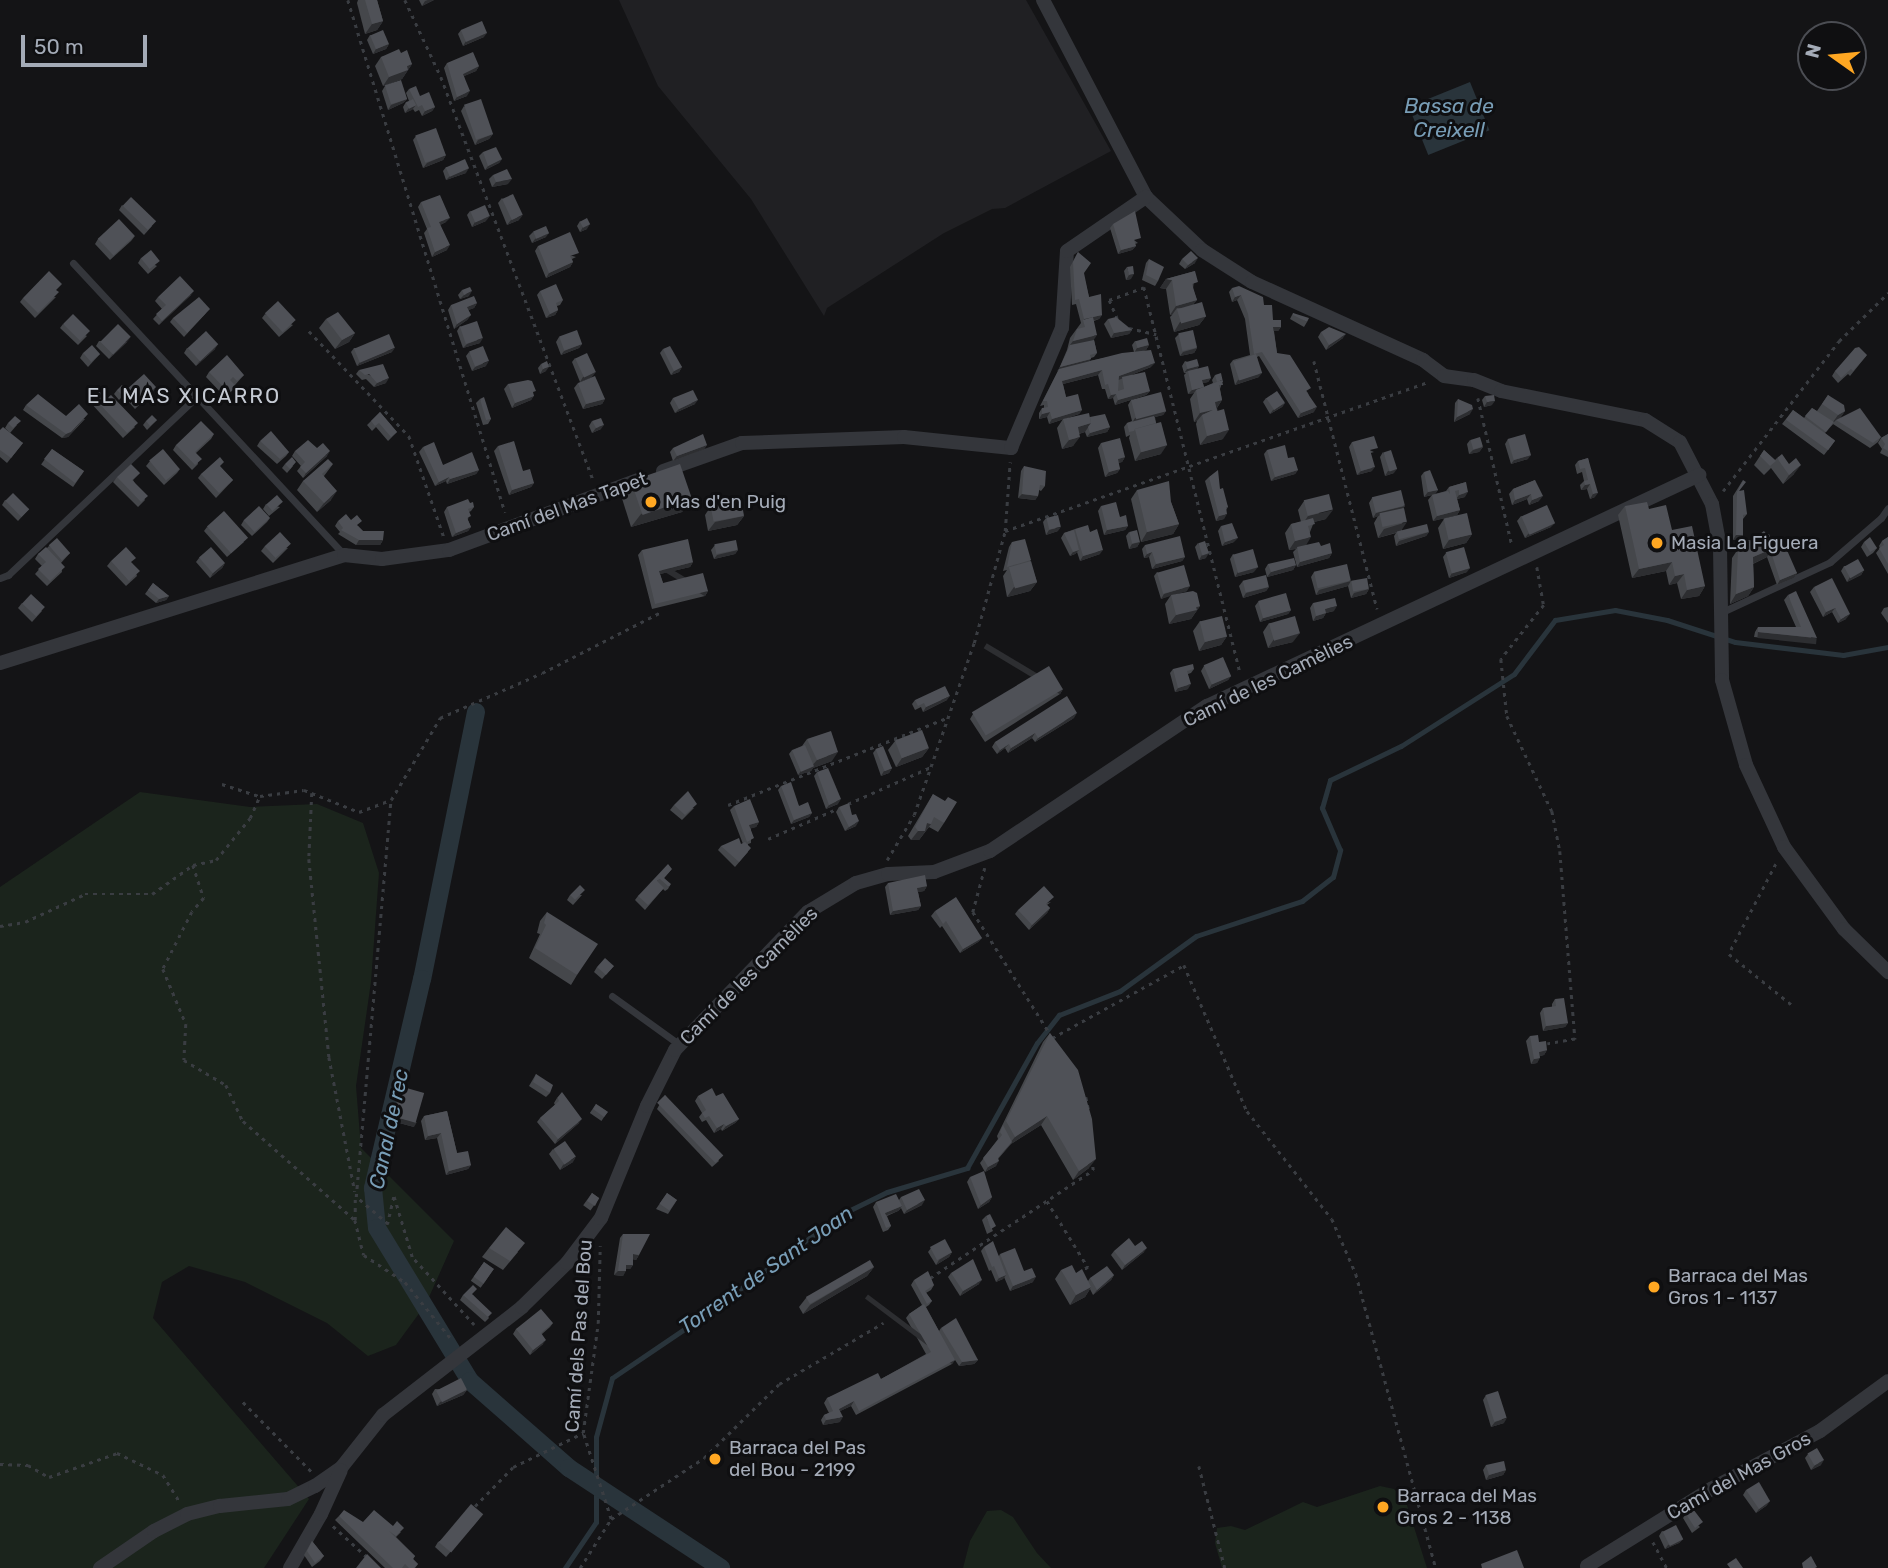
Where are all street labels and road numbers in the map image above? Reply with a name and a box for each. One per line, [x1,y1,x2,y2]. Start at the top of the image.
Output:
street label: Camí del Mas Tapet [483,467,651,547]
street label: Camí de les Camèlies [1180,630,1356,732]
street label: Camí de les Camèlies [675,902,823,1050]
street label: Camí dels Pas del Bou [561,1239,597,1433]
street label: Camí del Mas Gros [1663,1427,1815,1525]

